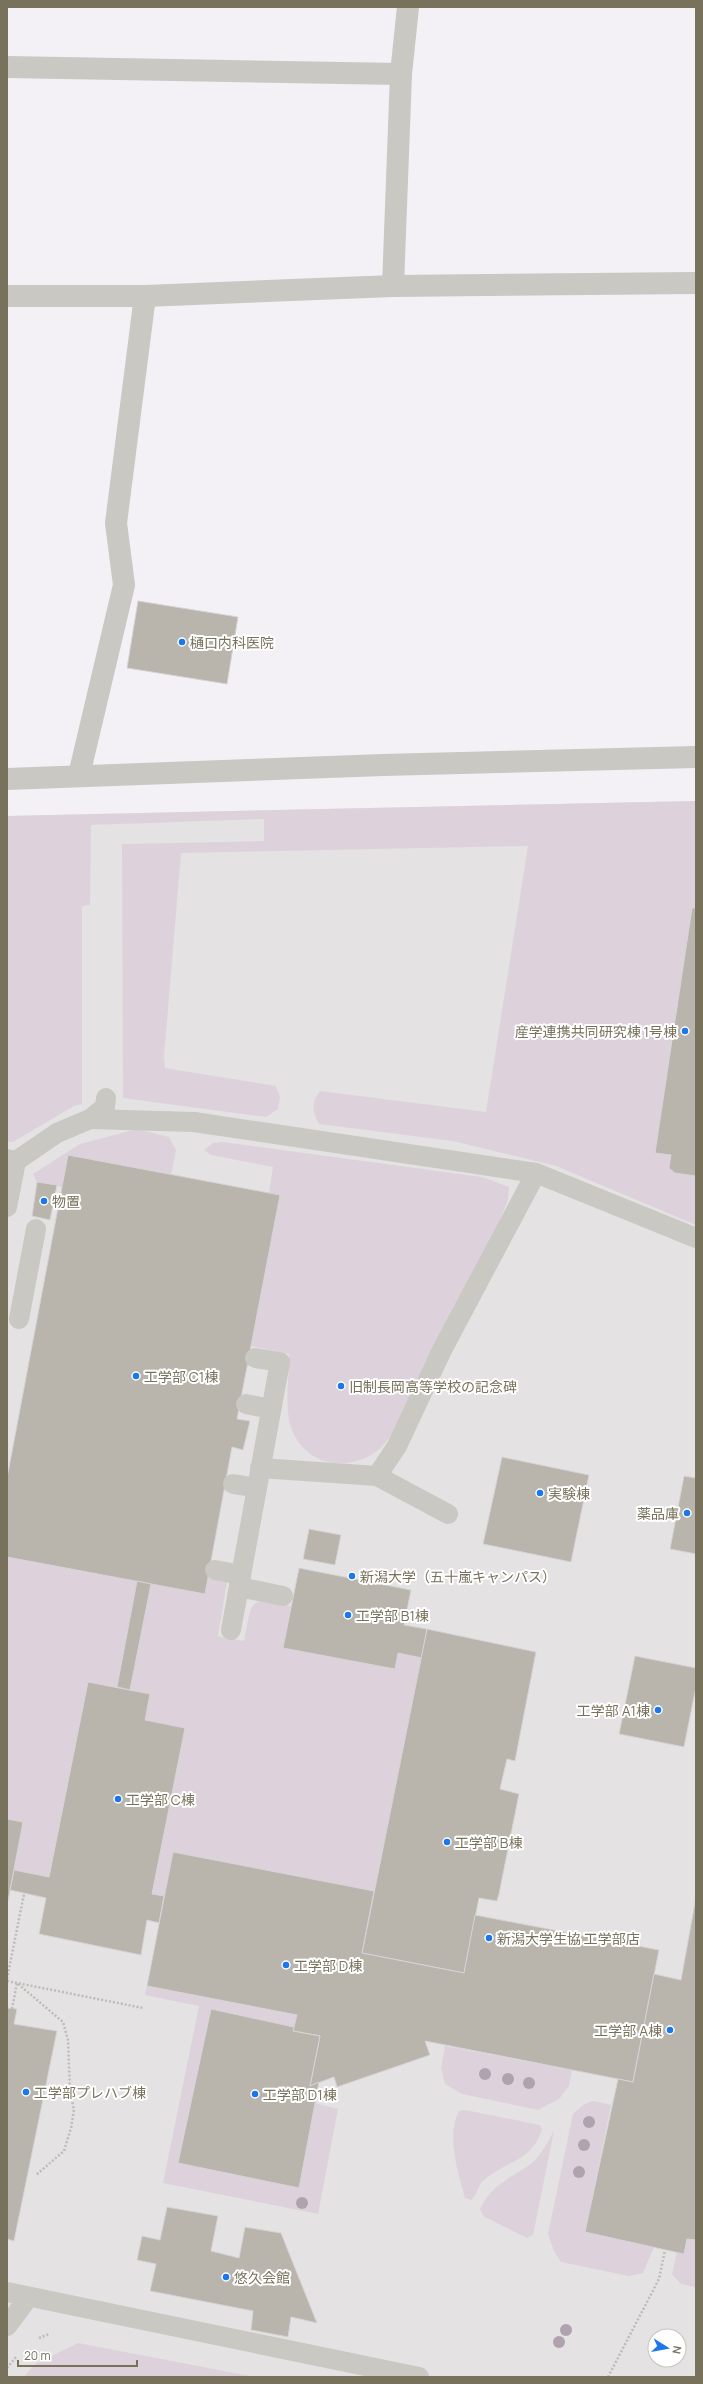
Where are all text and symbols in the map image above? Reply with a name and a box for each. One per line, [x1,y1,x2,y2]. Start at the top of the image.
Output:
place label: 樋口内科医院 [190,633,274,652]
marker: 樋口内科医院 [177,637,187,647]
place label: 産学連携共同研究棟 1号棟 [515,1022,677,1041]
marker: 産学連携共同研究棟 1号棟 [680,1026,690,1036]
place label: 物置 [52,1192,80,1211]
marker: 物置 [39,1196,49,1206]
place label: 工学部 C1棟 [144,1367,218,1386]
marker: 工学部 C1棟 [131,1371,141,1381]
place label: 旧制長岡高等学校の記念碑 [349,1377,517,1396]
marker: 旧制長岡高等学校の記念碑 [336,1381,346,1391]
place label: 実験棟 [548,1484,590,1503]
marker: 実験棟 [535,1488,545,1498]
place label: 薬品庫 [637,1504,679,1523]
marker: 薬品庫 [682,1508,692,1518]
place label: 新潟大学（五十嵐キャンパス） [360,1567,556,1586]
marker: 新潟大学（五十嵐キャンパス） [347,1571,357,1581]
place label: 工学部 B1棟 [356,1606,429,1625]
marker: 工学部 B1棟 [343,1610,353,1620]
place label: 工学部 A1棟 [577,1701,650,1720]
marker: 工学部 A1棟 [653,1705,663,1715]
place label: 工学部 C棟 [126,1790,195,1809]
marker: 工学部 C棟 [113,1794,123,1804]
place label: 工学部 B棟 [455,1833,522,1852]
marker: 工学部 B棟 [442,1837,452,1847]
place label: 新潟大学生協 工学部店 [497,1929,640,1948]
marker: 新潟大学生協 工学部店 [484,1933,494,1943]
place label: 工学部 D棟 [294,1956,362,1975]
marker: 工学部 D棟 [281,1960,291,1970]
place label: 工学部 A棟 [594,2021,662,2040]
marker: 工学部 A棟 [665,2025,675,2035]
place label: 工学部プレハブ棟 [34,2083,146,2102]
place label: 工学部 D1棟 [263,2085,337,2104]
marker: 工学部プレハブ棟 [21,2087,31,2097]
marker: 工学部 D1棟 [250,2089,260,2099]
place label: 悠久会館 [234,2268,290,2287]
marker: 悠久会館 [221,2272,231,2282]
north arrow [647,2328,687,2368]
scale bar [18,2342,137,2368]
text: N [669,2345,685,2355]
text: 20 m [24,2347,51,2364]

